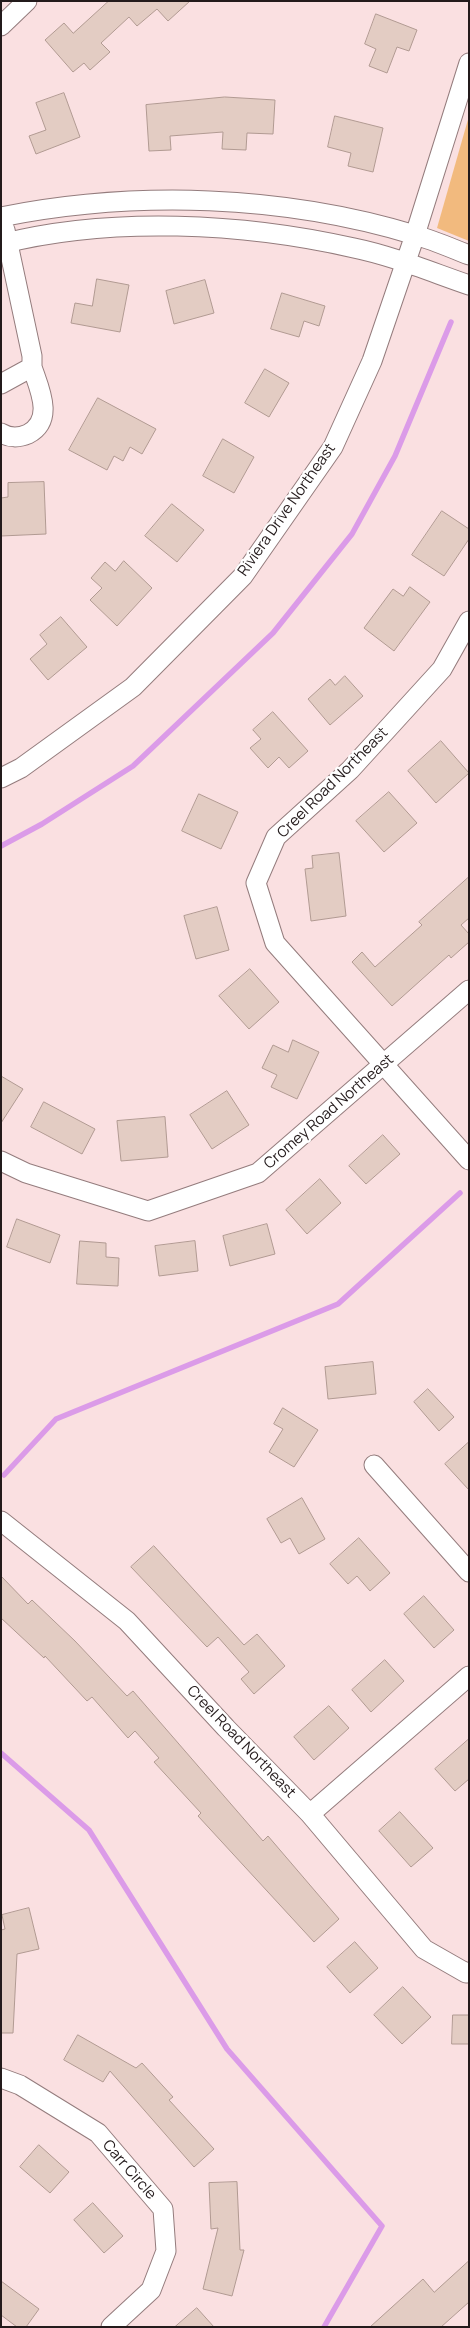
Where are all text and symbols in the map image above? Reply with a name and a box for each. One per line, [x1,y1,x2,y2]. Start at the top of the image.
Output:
street label: Riviera Drive Northeast [234,440,340,580]
street label: Creel Road Northeast [274,724,392,842]
street label: Cromey Road Northeast [260,1051,398,1173]
street label: Creel Road Northeast [183,1682,299,1802]
street label: Carr Circle [98,2137,160,2203]

